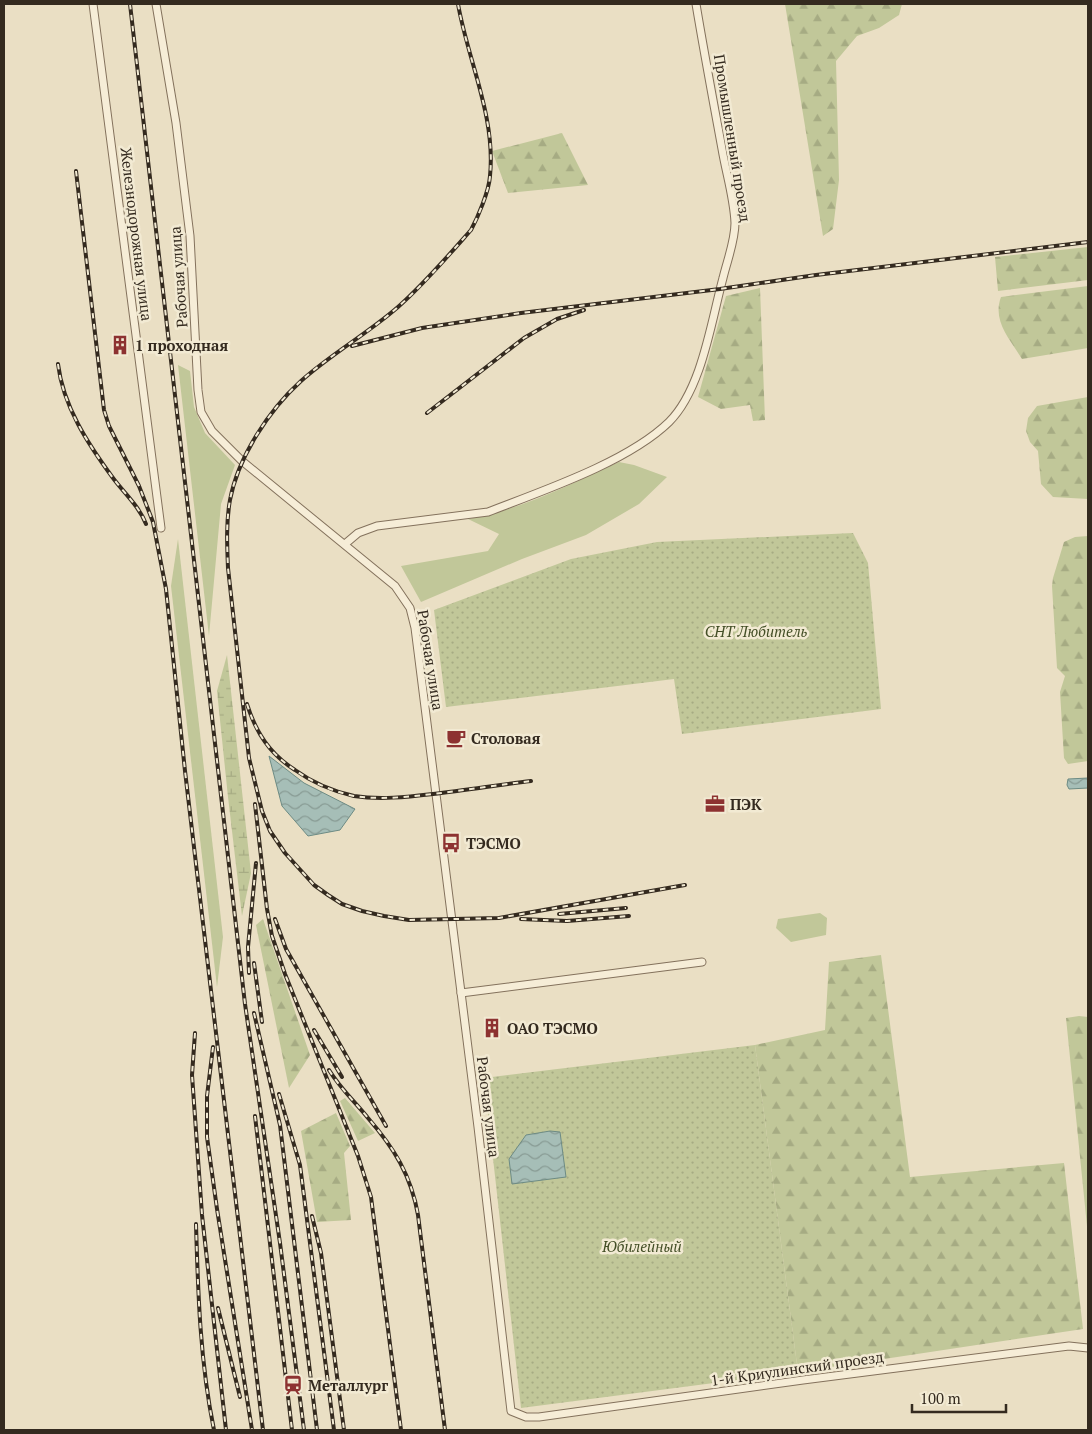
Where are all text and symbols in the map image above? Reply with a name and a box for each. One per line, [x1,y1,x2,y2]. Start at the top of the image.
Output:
street label: Промышленный проезд [710,53,756,224]
street label: Железнодорожная улица [116,146,158,322]
street label: Рабочая улица [164,225,192,328]
building icon: 1 проходная [109,334,131,356]
place label: 1 проходная [135,335,228,355]
street label: Рабочая улица [413,608,449,712]
park label: СНТ Любитель [705,621,808,641]
cafe icon: Столовая [445,727,467,749]
place label: Столовая [471,728,541,748]
office icon: ПЭК [704,793,726,815]
place label: ПЭК [730,794,762,814]
bus stop icon: ТЭСМО [440,832,462,854]
place label: ТЭСМО [466,833,521,853]
building icon: ОАО ТЭСМО [481,1017,503,1039]
place label: ОАО ТЭСМО [507,1018,598,1038]
street label: Рабочая улица [473,1055,505,1159]
park label: Юбилейный [601,1236,682,1256]
street label: 1-й Криулинский проезд [709,1346,885,1390]
station icon: Металлург [282,1374,304,1396]
place label: Металлург [308,1375,388,1395]
scale bar [912,1382,1006,1414]
text: 100 m [920,1388,961,1408]

